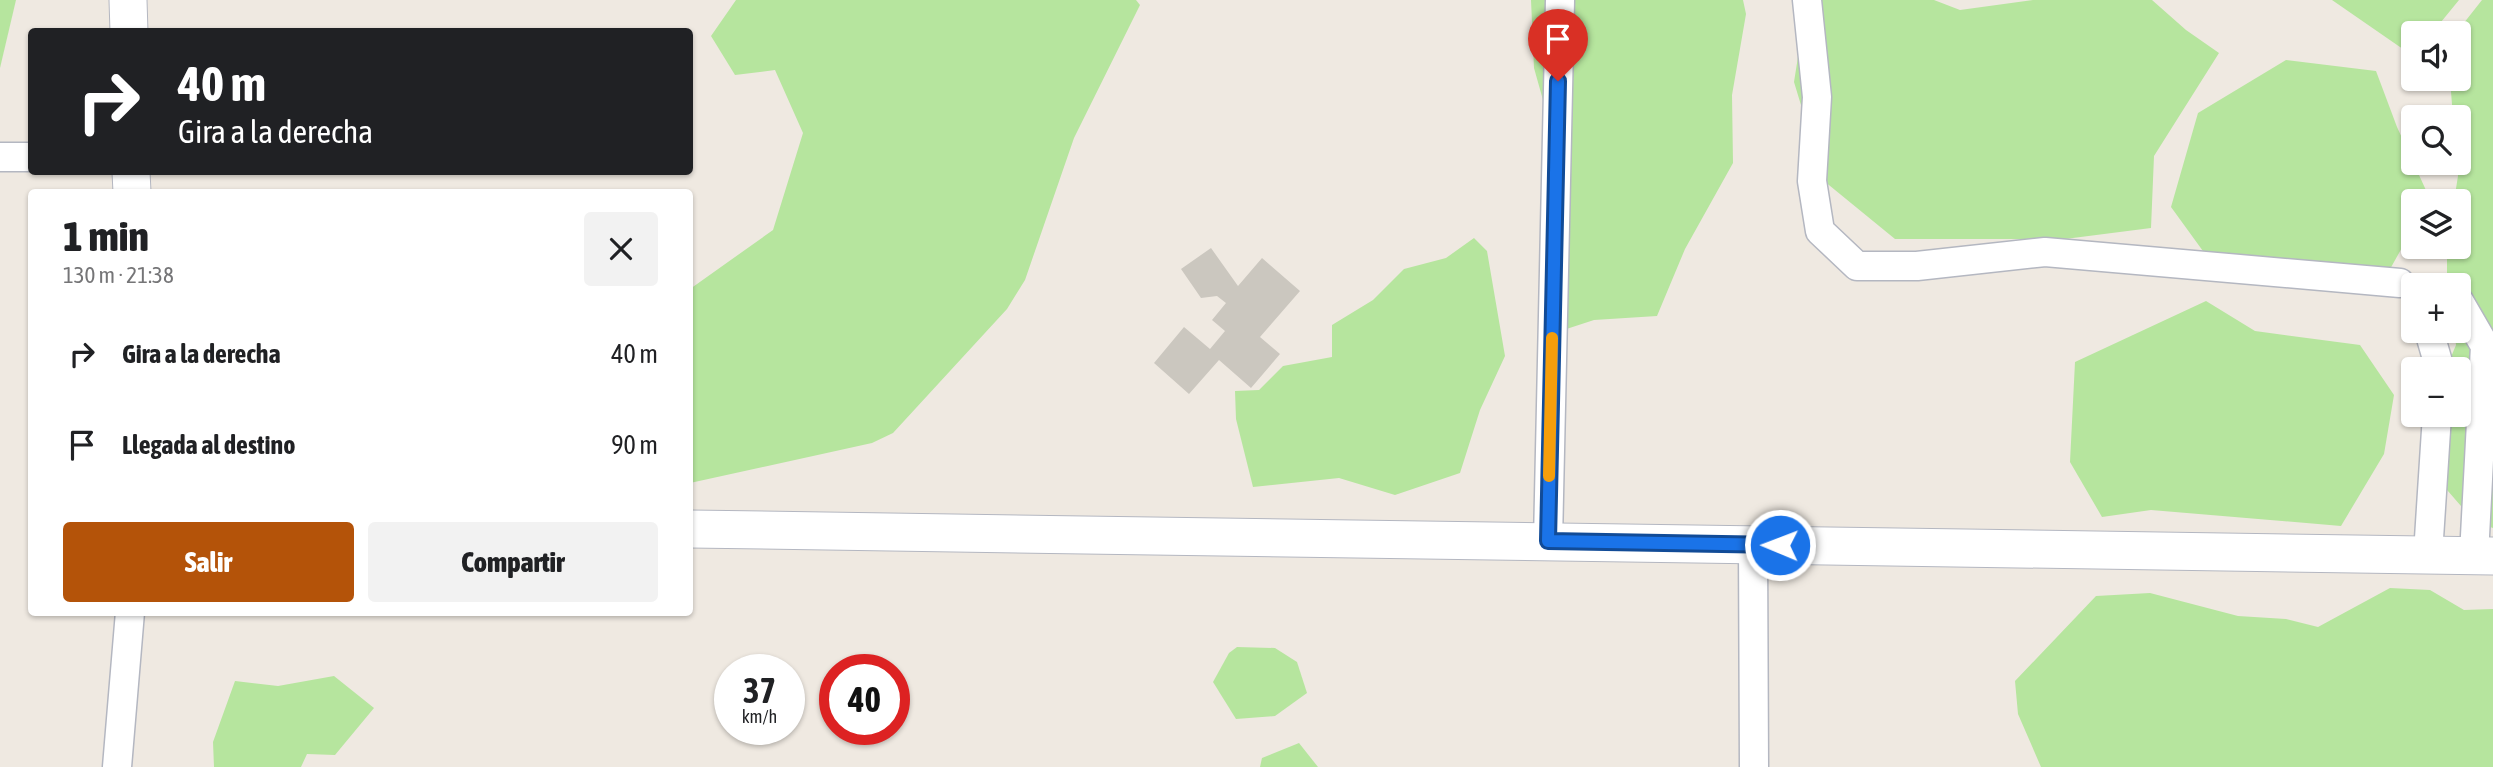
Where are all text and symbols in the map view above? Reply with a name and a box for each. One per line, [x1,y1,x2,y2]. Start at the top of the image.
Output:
pin [1528,9,1588,81]
icon: arrive [1539,20,1577,58]
map controls [2401,21,2471,427]
button: sound [2401,21,2471,91]
text: 40 m [178,55,266,111]
icon: right [63,56,154,147]
button: search [2401,105,2471,175]
text: Gira a la derecha [178,113,373,150]
button: layers [2401,189,2471,259]
text: 1 min [63,212,149,260]
button: close [584,212,658,286]
text: 130 m · 21:38 [63,262,174,288]
button: + [2401,273,2471,343]
icon: right [63,335,101,373]
text: Gira a la derecha [122,339,281,369]
text: 40 m [611,339,658,369]
button: − [2401,357,2471,427]
icon: arrive [63,426,101,464]
text: Llegada al destino [122,430,295,460]
text: 90 m [611,430,658,460]
position arrow [1743,508,1817,582]
button: Salir [63,522,354,602]
button: Compartir [368,522,658,602]
speed limit sign: 40 [819,654,910,745]
text: 37 [743,670,776,710]
text: km/h [742,706,777,727]

